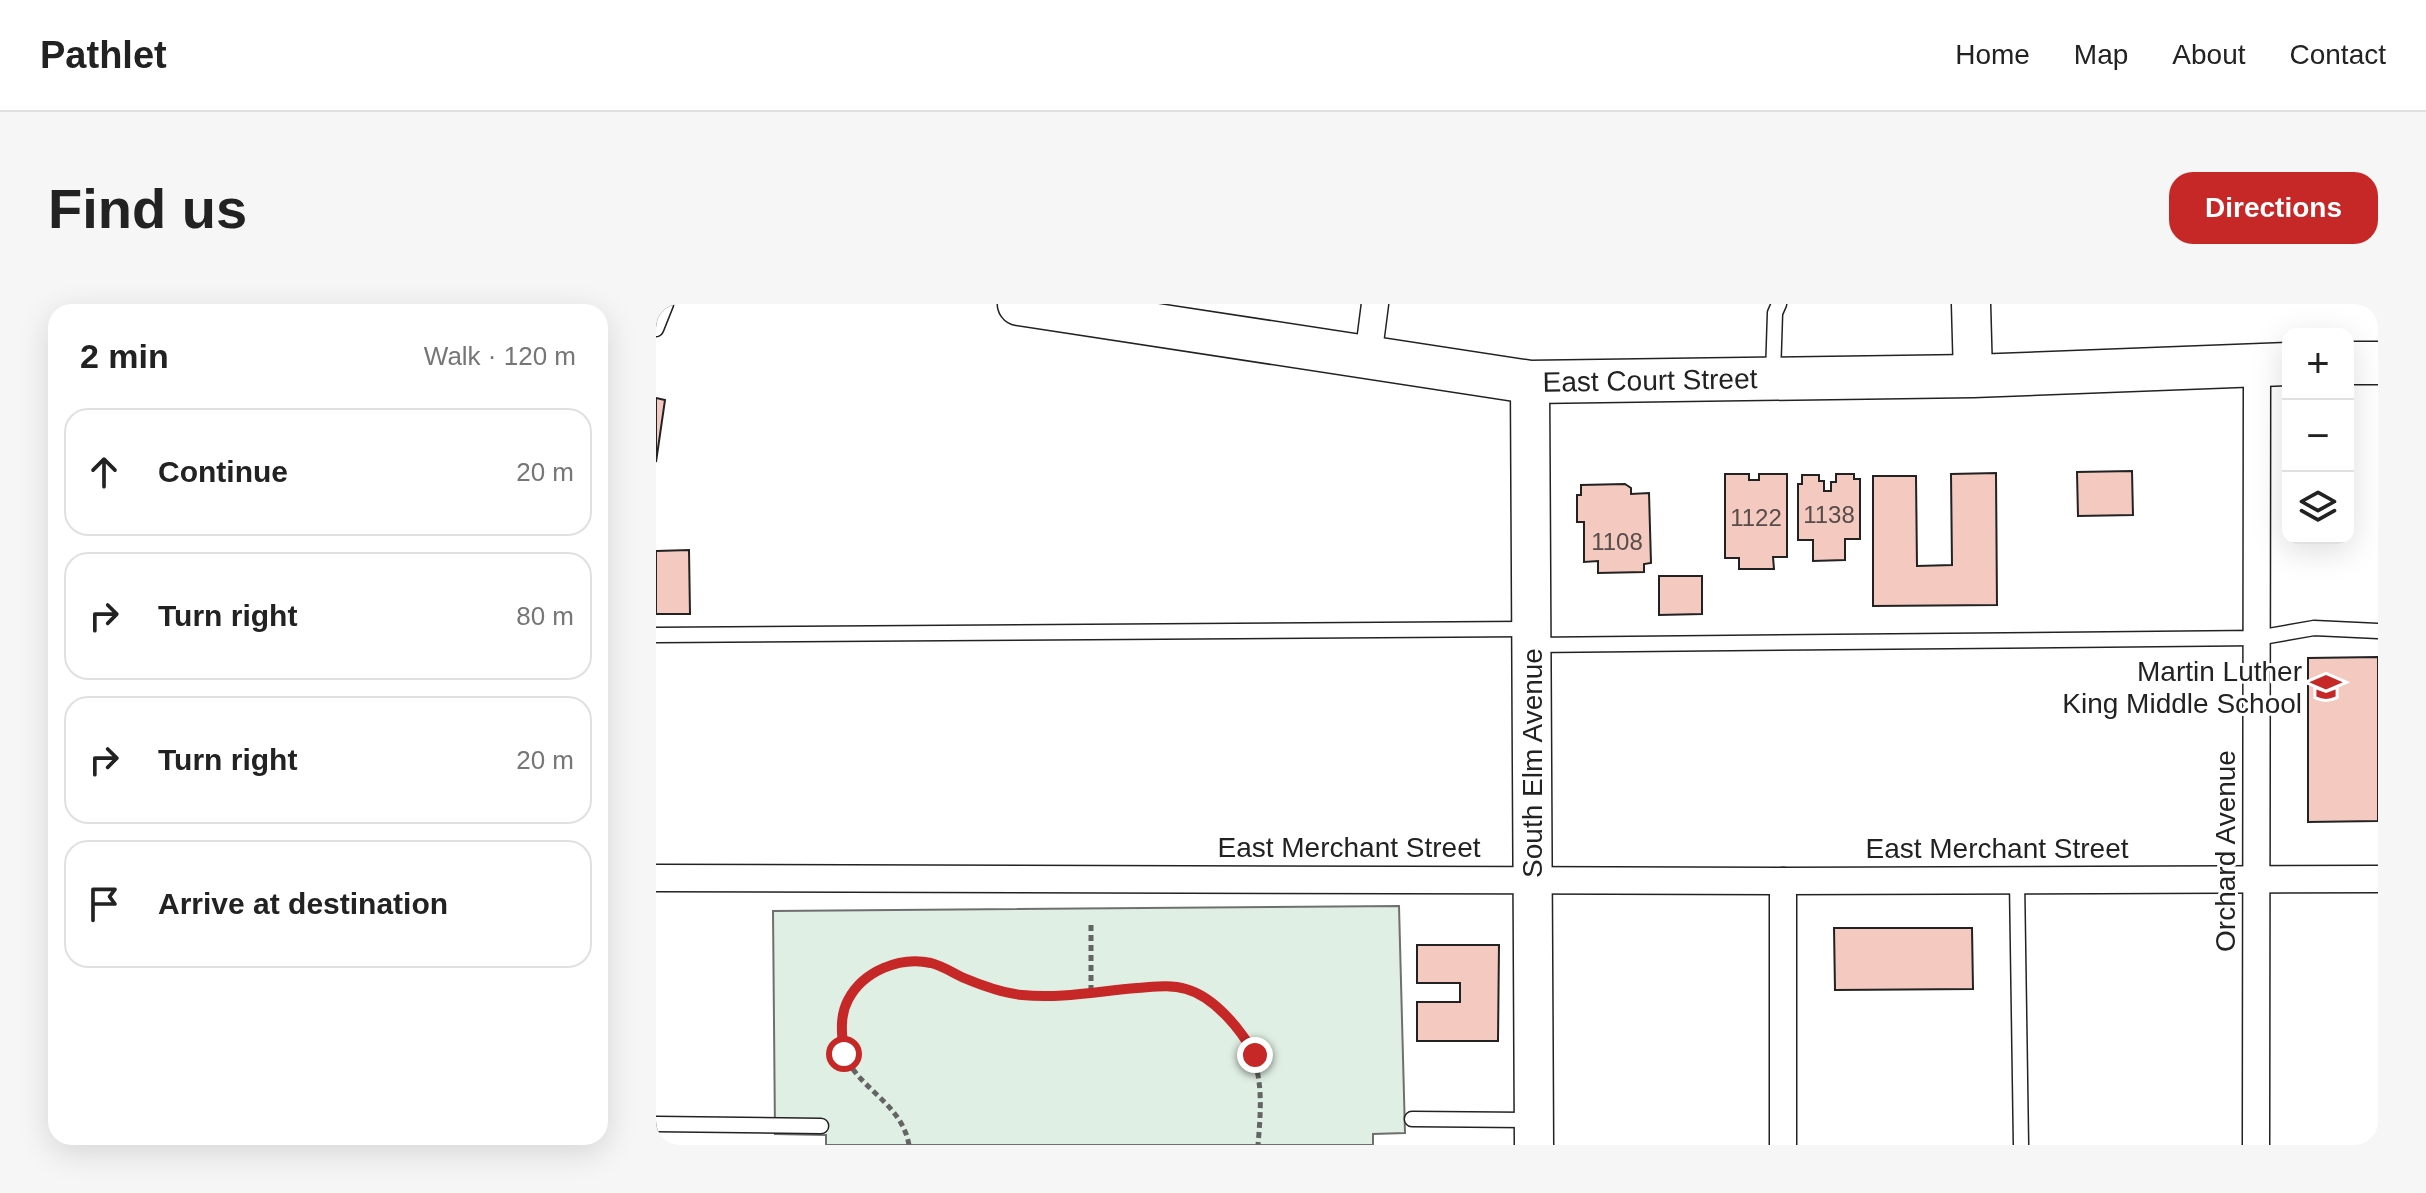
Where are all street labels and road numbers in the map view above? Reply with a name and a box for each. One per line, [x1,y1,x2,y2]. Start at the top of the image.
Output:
street label: East Court Street [1542,363,1758,398]
street label: South Elm Avenue [1517,648,1548,878]
street label: Orchard Avenue [2210,750,2241,952]
street label: East Merchant Street [1217,832,1481,863]
street label: East Merchant Street [1865,833,2129,864]

